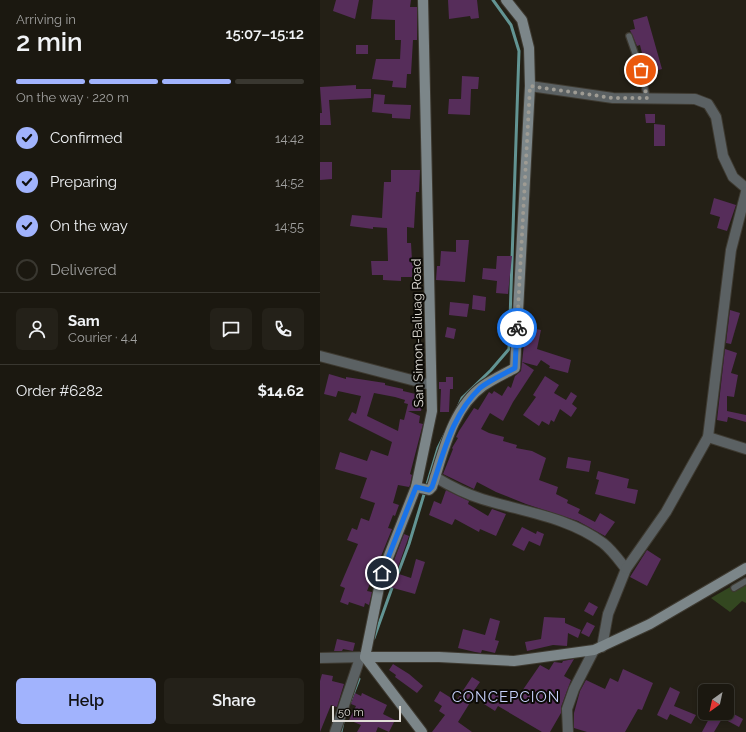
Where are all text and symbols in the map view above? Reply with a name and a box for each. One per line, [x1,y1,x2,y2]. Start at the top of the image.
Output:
text: Arriving in [16,12,76,27]
text: 15:07–15:12 [225,25,304,43]
text: 2 min [16,27,83,57]
pin [624,53,658,87]
icon: bag [630,59,652,81]
text: On the way · 220 m [16,90,129,105]
icon: check [16,127,38,149]
text: Confirmed [50,129,123,147]
text: 14:42 [275,131,304,146]
icon: check [16,171,38,193]
text: Preparing [50,173,117,191]
text: 14:52 [275,175,304,190]
icon: check [16,215,38,237]
text: On the way [50,217,128,235]
text: 14:55 [275,219,304,234]
street label: San Simon-Baliuag Road [409,258,426,408]
text: Delivered [50,261,117,279]
button: person [16,308,58,350]
button: chat [210,308,252,350]
button: phone [262,308,304,350]
courier [497,308,537,348]
text: Sam [68,312,100,330]
icon: bike [506,317,528,339]
text: Courier · 4.4 [68,330,137,345]
text: Order #6282 [16,382,103,400]
text: $14.62 [258,382,304,400]
pin [365,556,399,590]
icon: home [371,562,393,584]
button: Help [16,678,156,724]
button: Share [164,678,304,724]
north arrow [698,684,734,720]
map controls [698,684,734,720]
district label: CONCEPCION [452,688,560,706]
scale bar [332,704,401,723]
text: 50 m [338,706,364,719]

